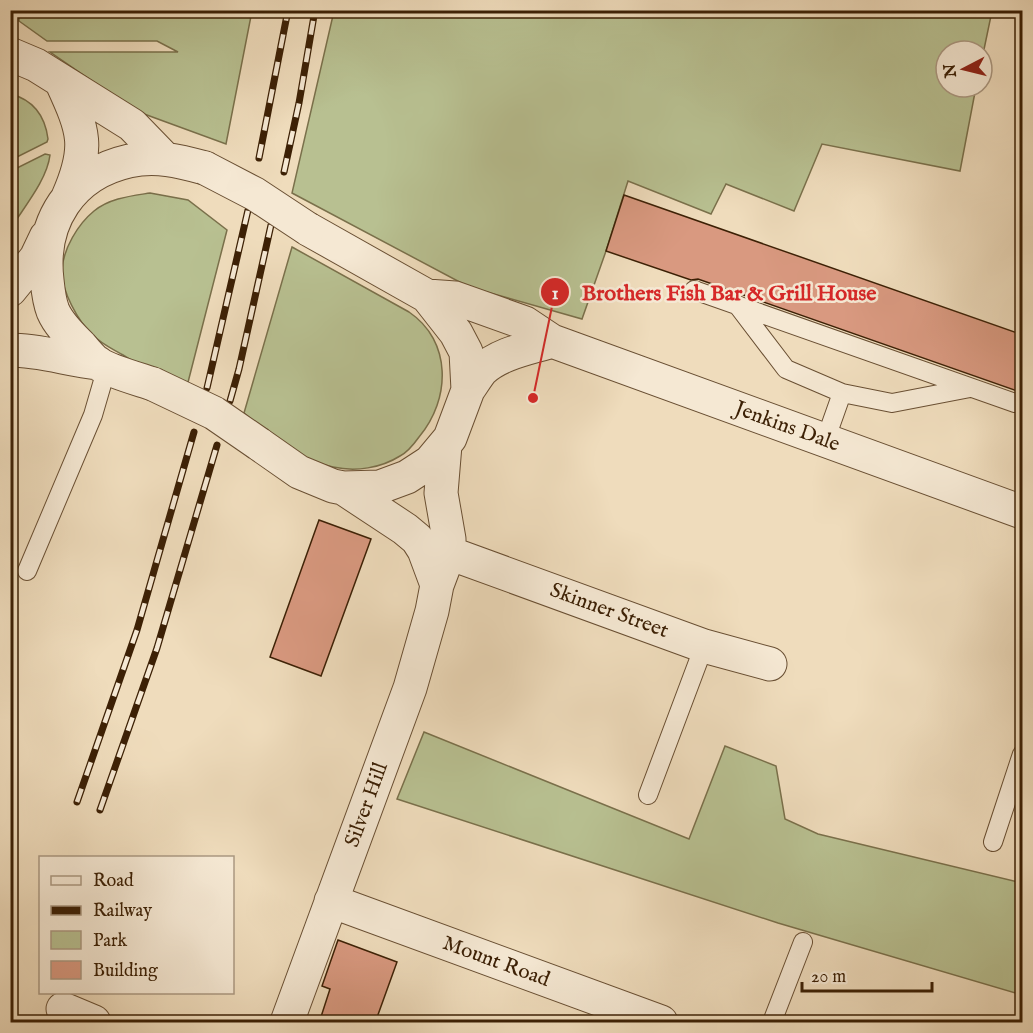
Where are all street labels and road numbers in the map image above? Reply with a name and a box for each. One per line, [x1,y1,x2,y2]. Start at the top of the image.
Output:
street label: Jenkins Dale [729,395,844,459]
street label: Skinner Street [546,577,672,645]
street label: Silver Hill [339,759,395,851]
street label: Mount Road [439,930,554,994]

